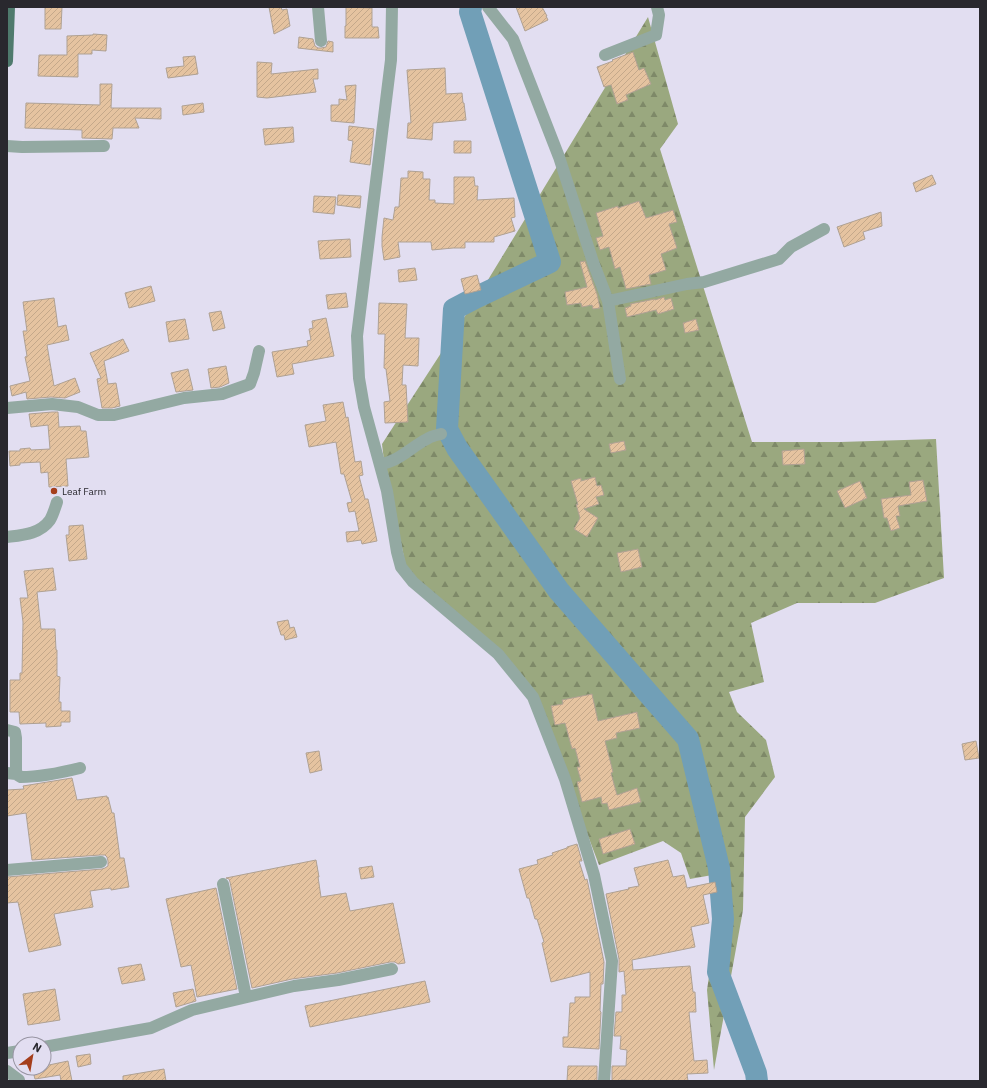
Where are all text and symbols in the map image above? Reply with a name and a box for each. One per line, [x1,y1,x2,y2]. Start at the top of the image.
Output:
place label: Leaf Farm [62,485,106,498]
marker: Leaf Farm [49,486,59,496]
north arrow [12,1036,52,1076]
text: N [30,1039,44,1055]

